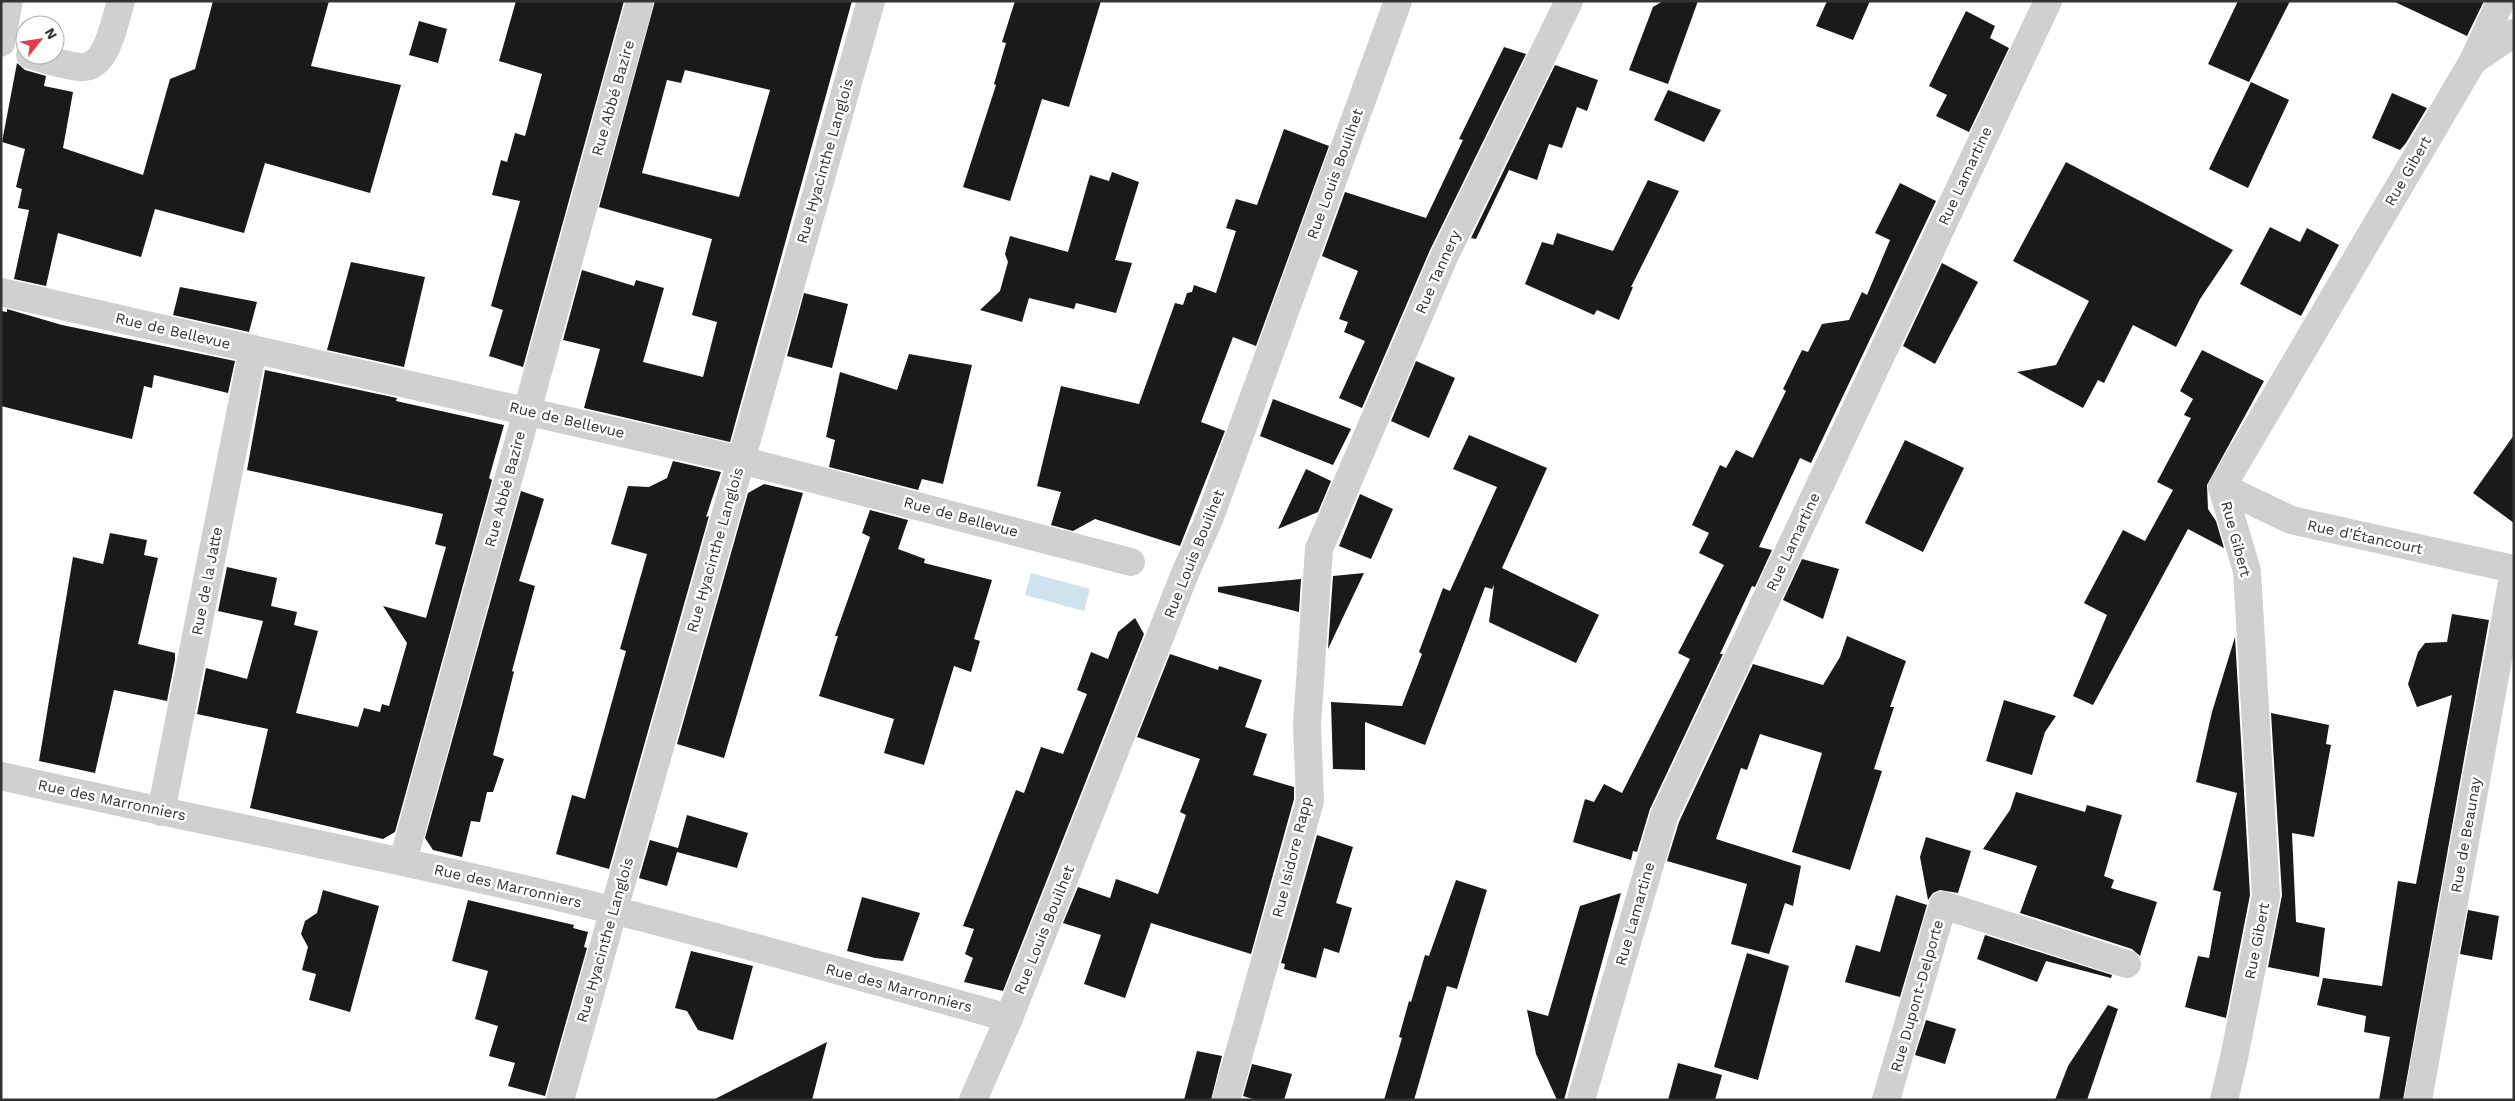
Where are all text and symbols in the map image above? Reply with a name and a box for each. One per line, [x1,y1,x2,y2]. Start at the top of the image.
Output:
north arrow [15,15,65,65]
text: N [42,25,61,42]
street label: Rue Abbé Bazire [588,38,638,158]
street label: Rue Hyacinthe Langlois [793,76,857,246]
street label: Rue Louis Bouilhet [1303,106,1367,242]
street label: Rue Lamartine [1934,124,1996,228]
street label: Rue Gibert [2381,132,2436,209]
street label: Rue Tannery [1412,227,1465,317]
street label: Rue de Bellevue [114,309,232,353]
street label: Rue de Bellevue [508,398,626,442]
street label: Rue Abbé Bazire [481,429,529,549]
street label: Rue Hyacinthe Langlois [683,465,747,635]
street label: Rue Louis Bouilhet [1160,486,1228,621]
street label: Rue Lamartine [1762,490,1824,594]
street label: Rue de Bellevue [902,493,1020,541]
street label: Rue Gibert [2217,499,2255,580]
street label: Rue d'Étancourt [2306,516,2425,558]
street label: Rue de la Jatte [188,525,226,637]
street label: Rue des Marronniers [36,775,188,825]
street label: Rue de Beaunay [2447,775,2485,894]
street label: Rue Isidore Rapp [1268,794,1316,920]
street label: Rue Hyacinthe Langlois [573,855,637,1025]
street label: Rue des Marronniers [432,860,584,912]
street label: Rue Lamartine [1612,860,1658,968]
street label: Rue Louis Bouilhet [1010,862,1078,997]
street label: Rue Gibert [2241,900,2273,981]
street label: Rue Dupont-Delporte [1887,918,1947,1074]
street label: Rue des Marronniers [824,960,974,1016]

